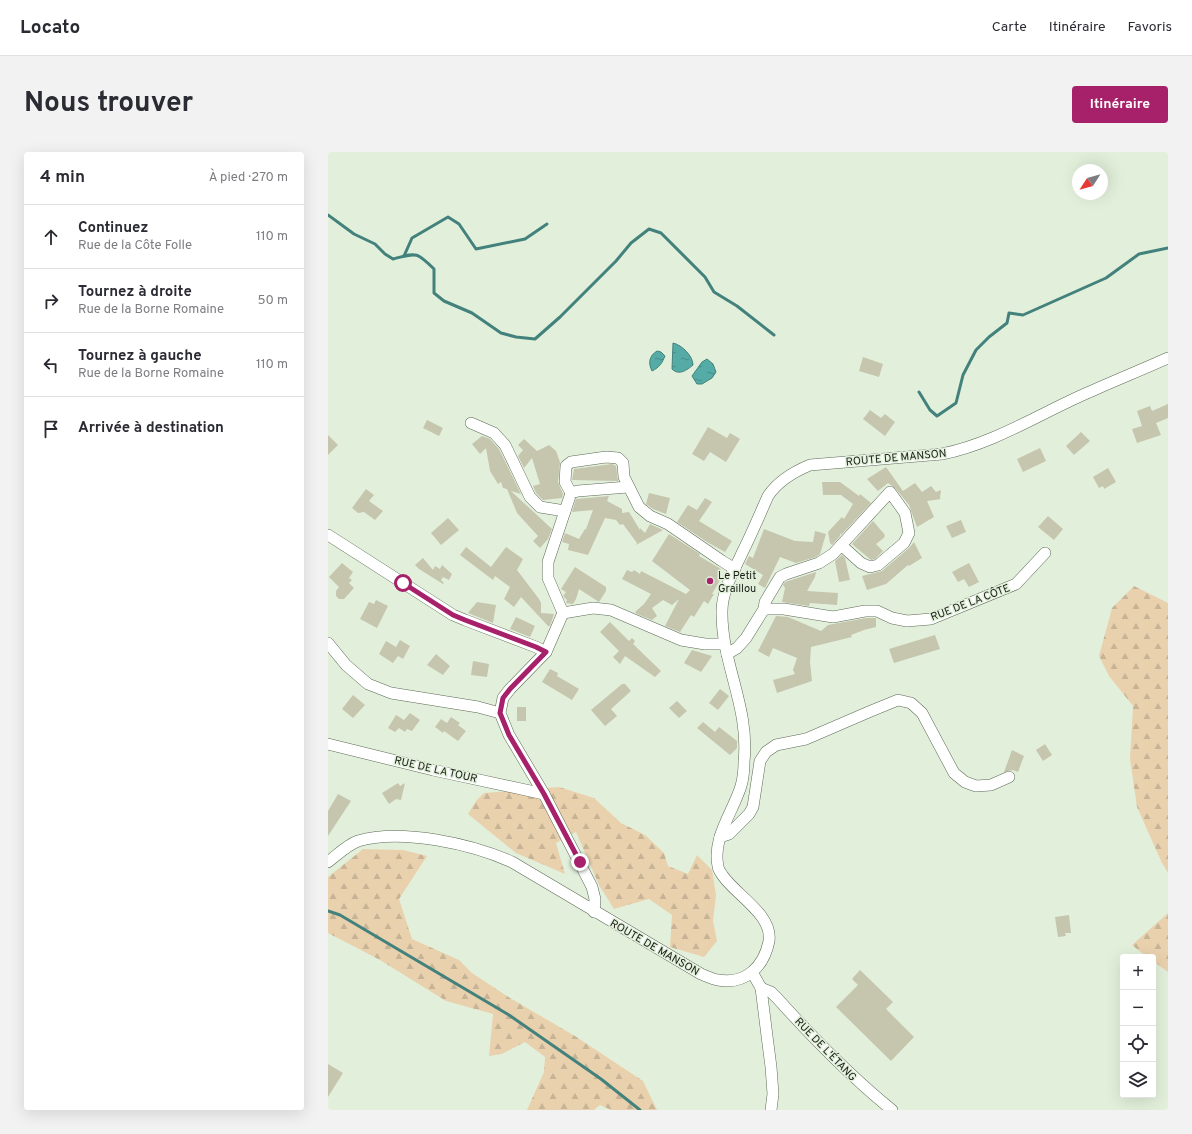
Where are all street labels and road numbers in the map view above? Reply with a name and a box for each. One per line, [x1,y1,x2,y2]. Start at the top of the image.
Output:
street label: ROUTE DE MANSON [845,447,947,469]
street label: RUE DE LA CÔTE [928,580,1012,625]
street label: RUE DE LA TOUR [393,754,479,786]
street label: ROUTE DE MANSON [607,917,702,979]
street label: RUE DE L'ÉTANG [791,1014,860,1085]

